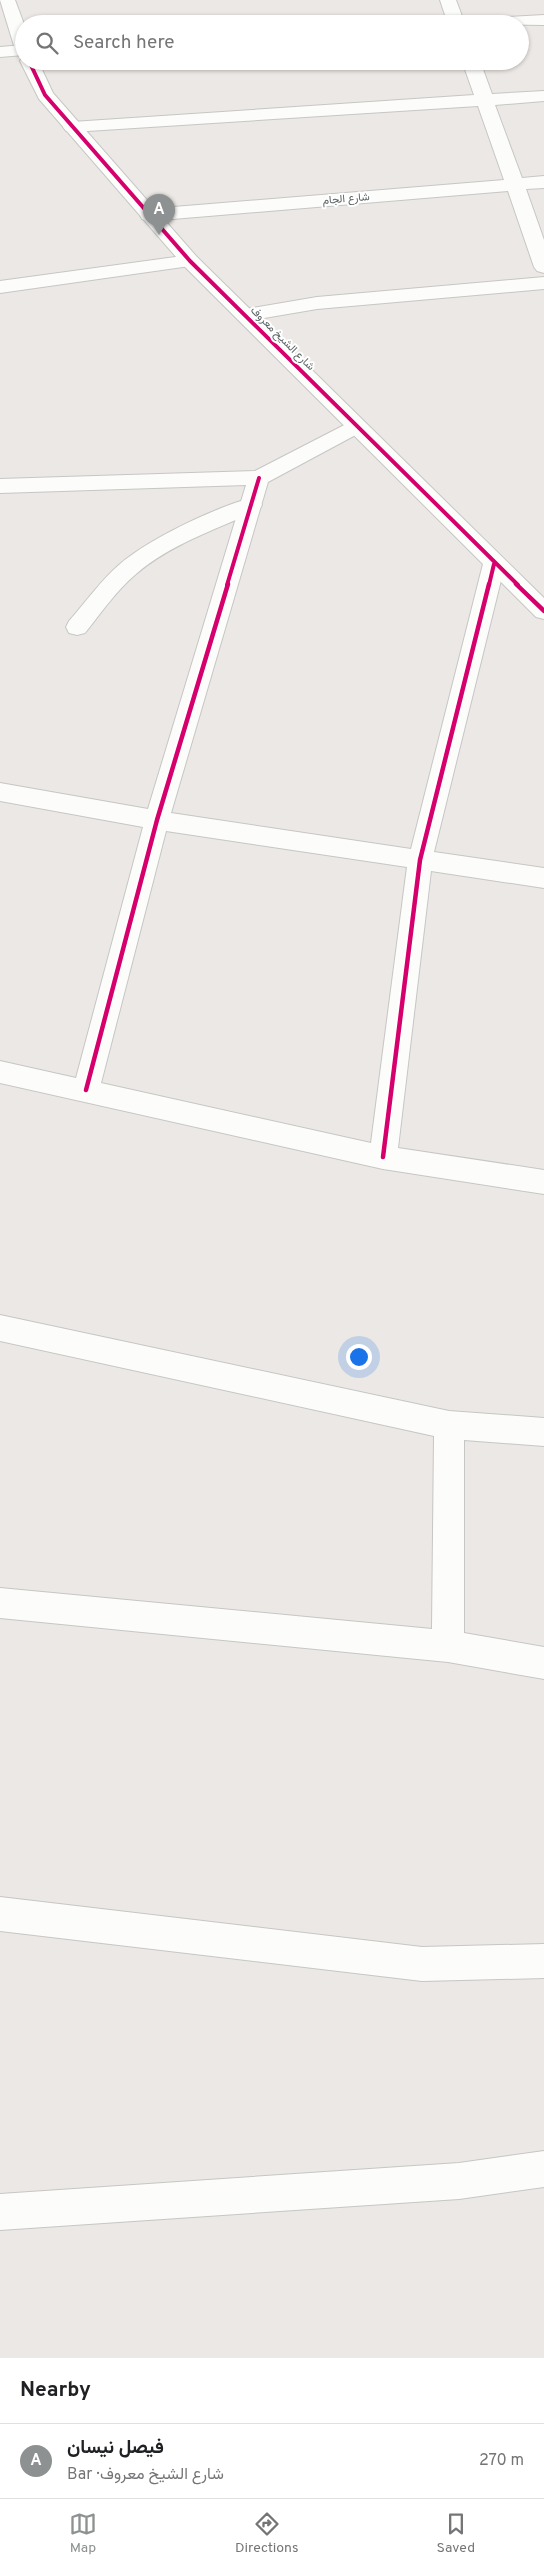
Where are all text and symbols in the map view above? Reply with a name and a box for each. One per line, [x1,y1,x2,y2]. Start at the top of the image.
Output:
search box [15,15,529,70]
icon: search [33,29,61,57]
text: Search here [73,31,175,55]
street label: شارع الجام [322,190,371,208]
pin: A [143,194,175,235]
street label: شارع الشيخ معروف [247,304,318,374]
your location [346,1344,372,1370]
text: Nearby [20,2377,91,2404]
text: فيصل نيسان [67,2436,164,2460]
text: A [30,2451,42,2471]
text: 270 m [479,2451,524,2471]
text: Bar · شارع الشيخ معروف [67,2465,224,2485]
tab: Map [69,2510,97,2557]
tab: Directions [235,2510,299,2557]
tab: Saved [437,2510,475,2557]

